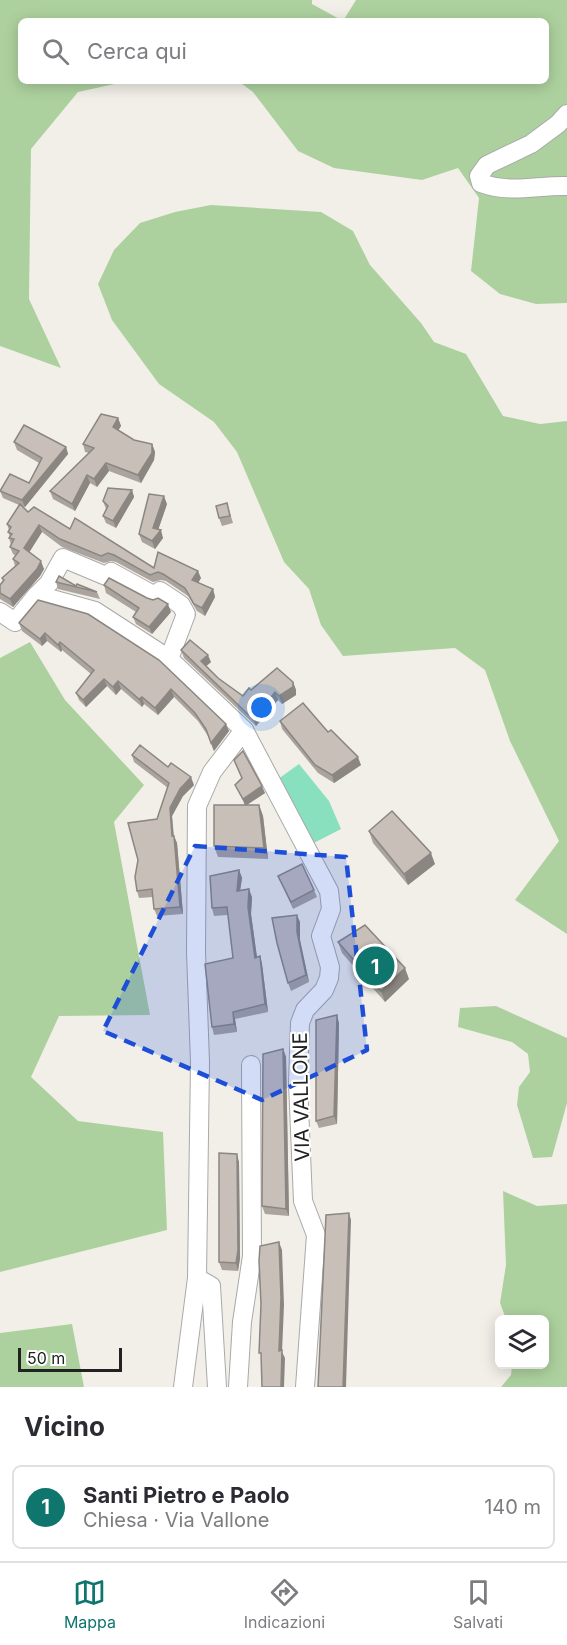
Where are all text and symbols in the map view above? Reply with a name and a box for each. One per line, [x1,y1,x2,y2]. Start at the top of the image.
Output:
search box [18,18,549,84]
icon: search [39,35,72,68]
text: Cerca qui [87,38,187,64]
your location [247,693,276,722]
pin: 1 [356,944,394,988]
street label: VIA VALLONE [288,1032,314,1162]
map controls [495,1315,549,1369]
button: layers [495,1315,549,1369]
scale bar [18,1345,122,1372]
text: 50 m [27,1348,65,1368]
text: Vicino [24,1411,105,1442]
text: Santi Pietro e Paolo [83,1482,290,1508]
text: 1 [41,1495,50,1519]
text: 140 m [484,1495,541,1519]
text: Chiesa · Via Vallone [83,1508,269,1532]
tab: Mappa [64,1576,116,1632]
tab: Indicazioni [244,1576,325,1632]
tab: Salvati [453,1576,503,1632]

